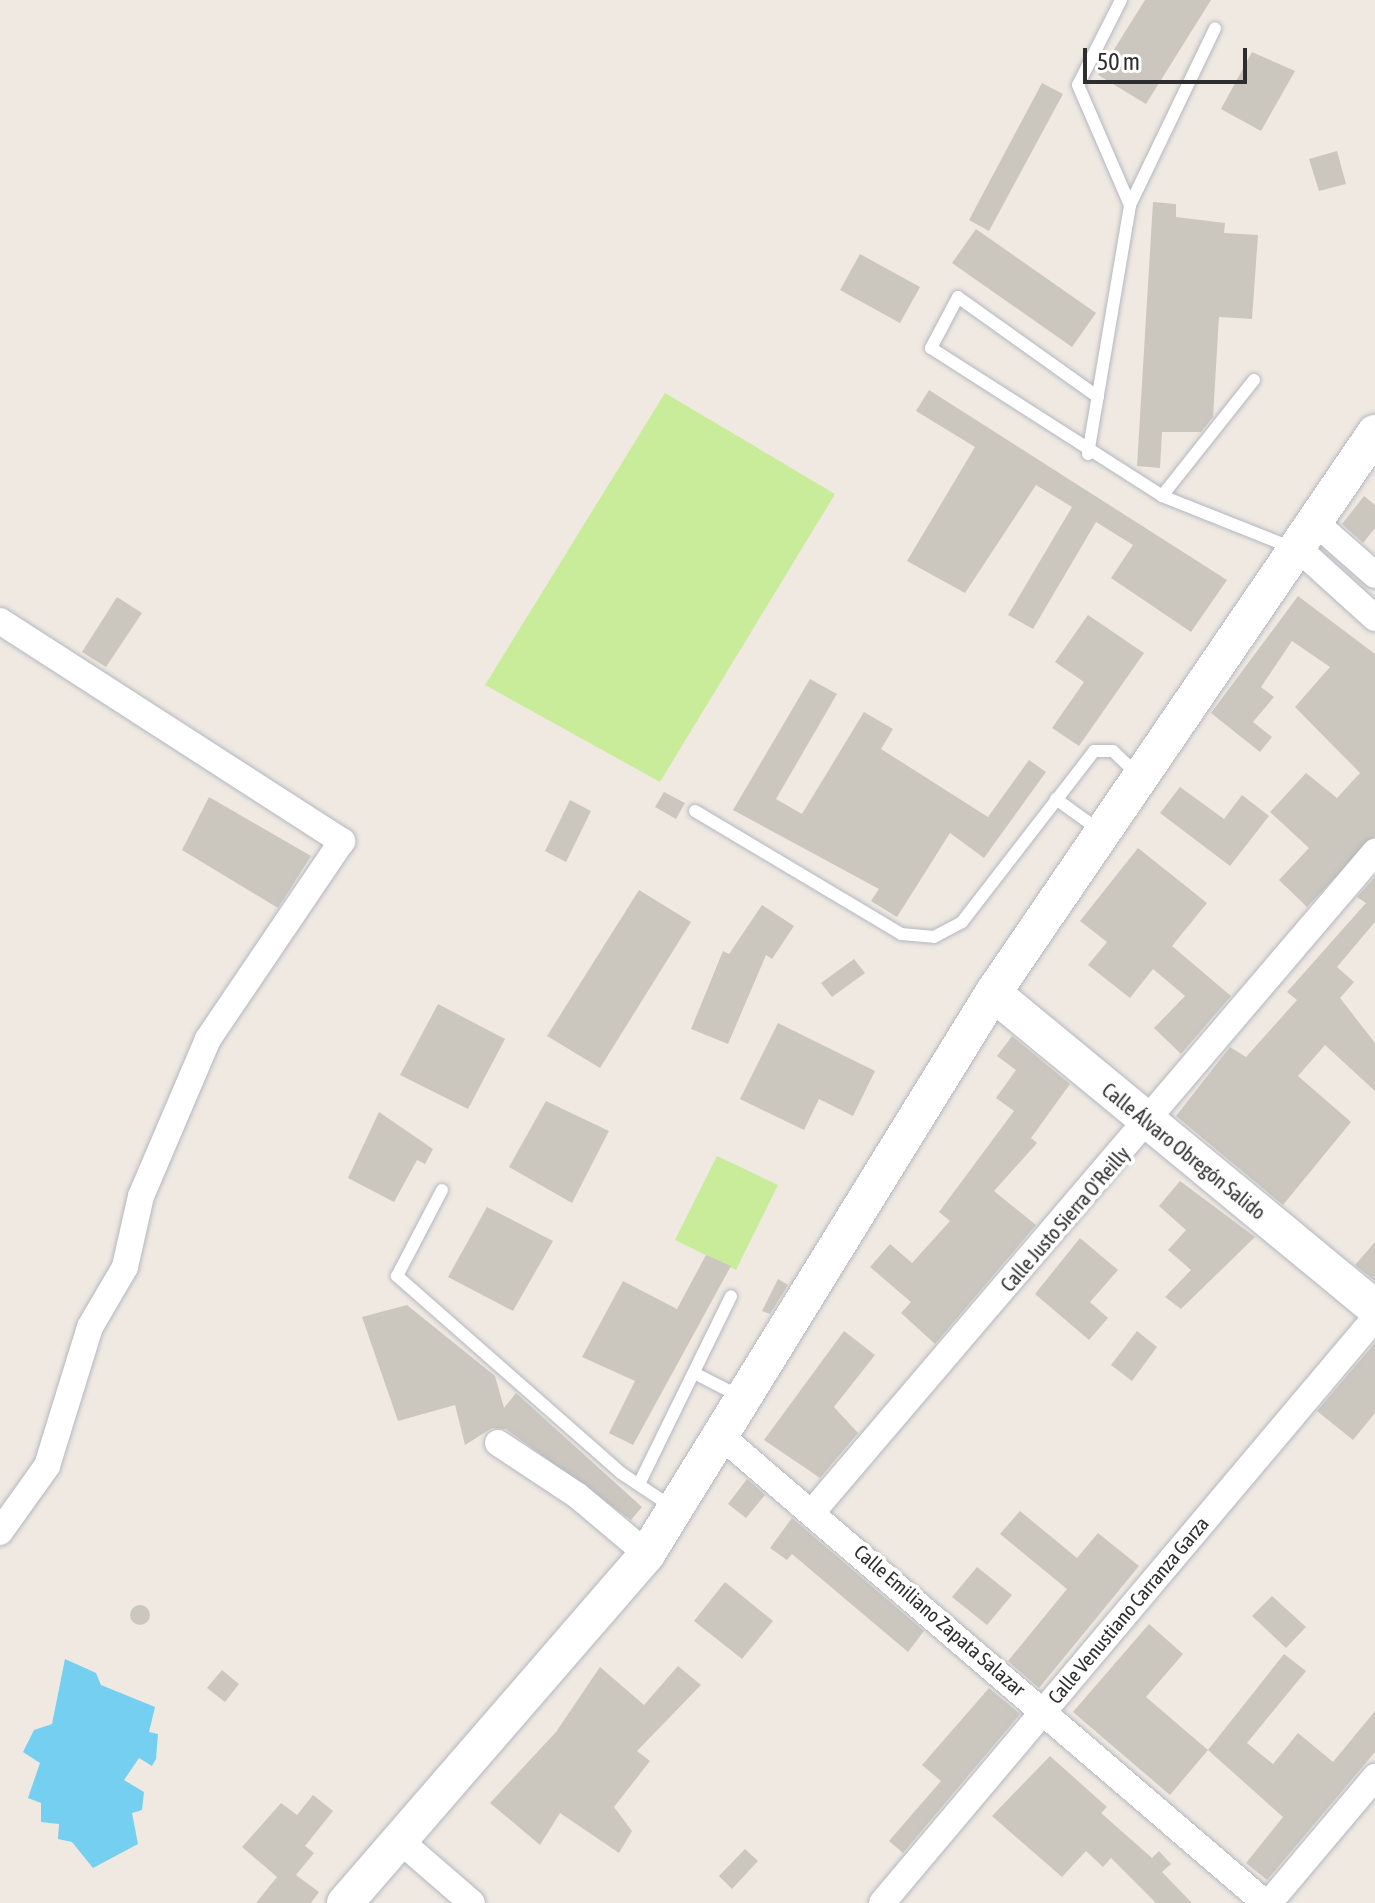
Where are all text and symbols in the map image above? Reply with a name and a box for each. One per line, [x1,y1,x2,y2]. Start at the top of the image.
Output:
scale bar [1087,32,1251,82]
text: 50 m [1097,48,1140,75]
street label: Calle Álvaro Obregón Salido [1097,1078,1271,1224]
street label: Calle Justo Sierra O'Reilly [996,1142,1134,1296]
street label: Calle Venustiano Carranza Garza [1043,1512,1213,1708]
street label: Calle Emiliano Zapata Salazar [850,1539,1030,1701]

